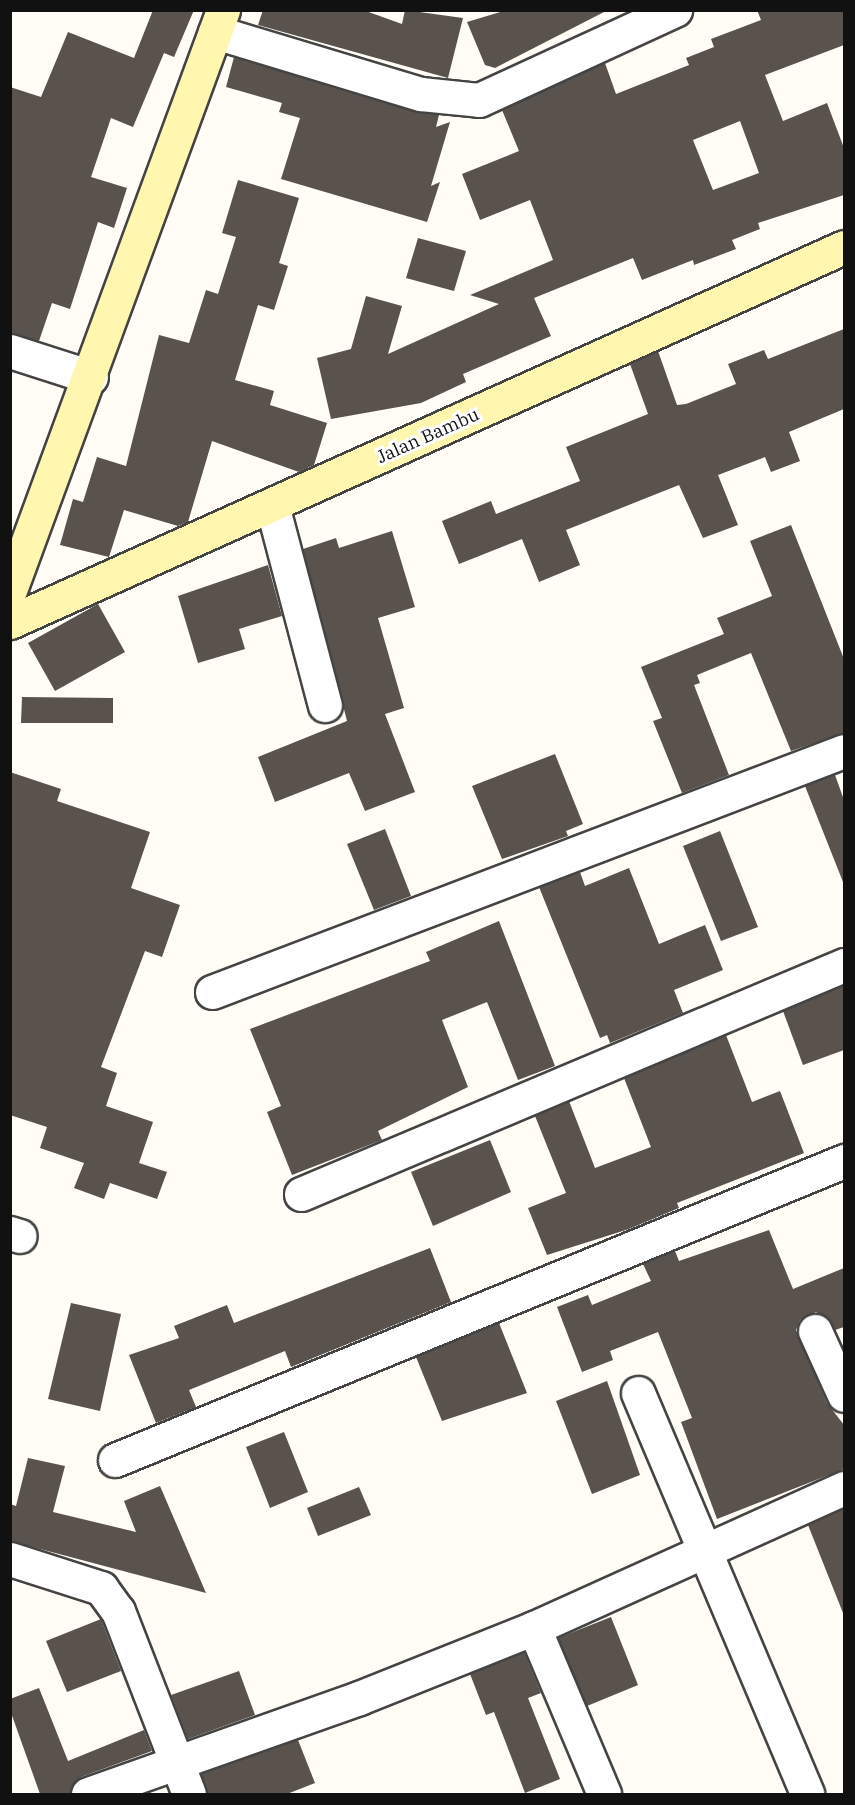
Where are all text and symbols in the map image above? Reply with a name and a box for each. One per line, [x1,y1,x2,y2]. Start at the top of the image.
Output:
street label: Jalan Bambu [373,404,483,468]

